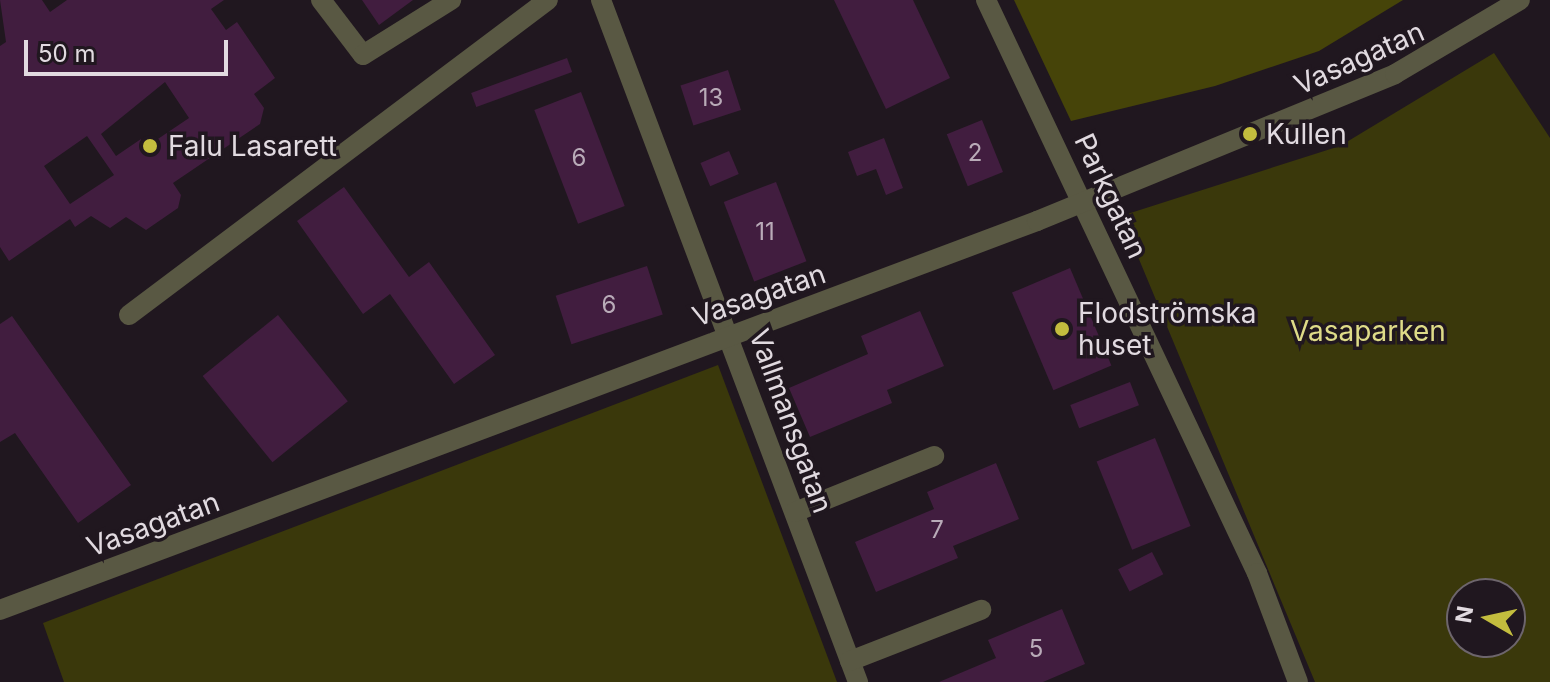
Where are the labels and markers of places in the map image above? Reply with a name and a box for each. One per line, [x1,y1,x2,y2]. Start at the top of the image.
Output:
place label: Kullen [1266,117,1347,151]
marker: Kullen [1241,125,1259,143]
place label: Falu Lasarett [168,129,337,163]
marker: Falu Lasarett [139,135,161,157]
place label: Flodströmska huset [1078,296,1256,362]
marker: Flodströmska huset [1053,320,1071,338]

